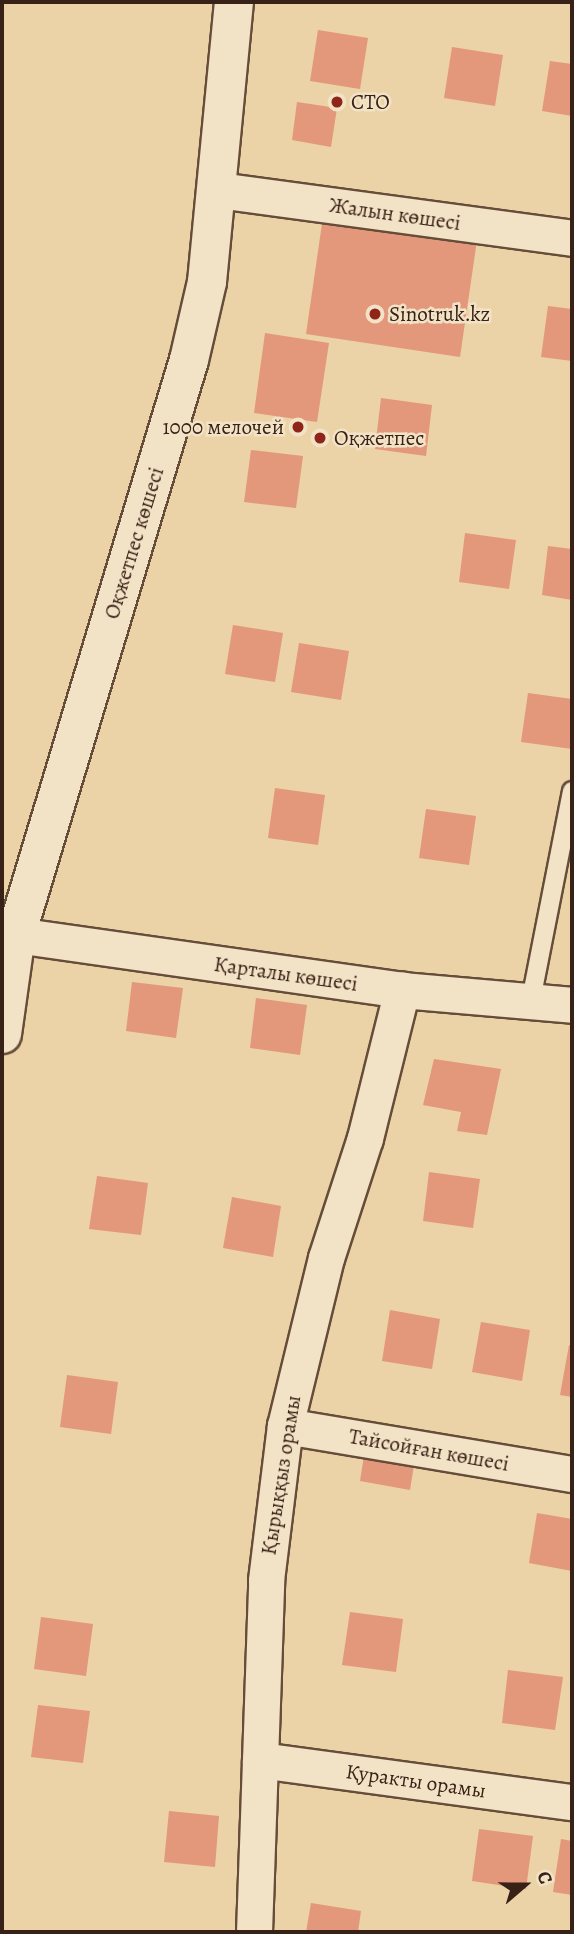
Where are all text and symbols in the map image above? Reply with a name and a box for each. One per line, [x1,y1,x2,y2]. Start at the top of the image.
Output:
place label: СТО [351,89,390,115]
marker: СТО [329,94,345,110]
street label: Жалын көшесі [328,192,462,236]
place label: Sinotruk.kz [389,301,490,327]
marker: Sinotruk.kz [367,306,383,322]
place label: 1000 мелочей [162,414,284,440]
marker: 1000 мелочей [290,419,306,435]
place label: Оқжетпес [334,425,424,451]
marker: Оқжетпес [312,430,328,446]
street label: Оқжетпес көшесі [99,464,169,622]
street label: Қарталы көшесі [213,951,359,997]
street label: Қырыққыз орамы [256,1393,306,1557]
street label: Тайсойған көшесі [347,1424,511,1476]
street label: Қуракты орамы [344,1759,488,1803]
north arrow [490,1850,560,1920]
text: С [531,1868,559,1888]

